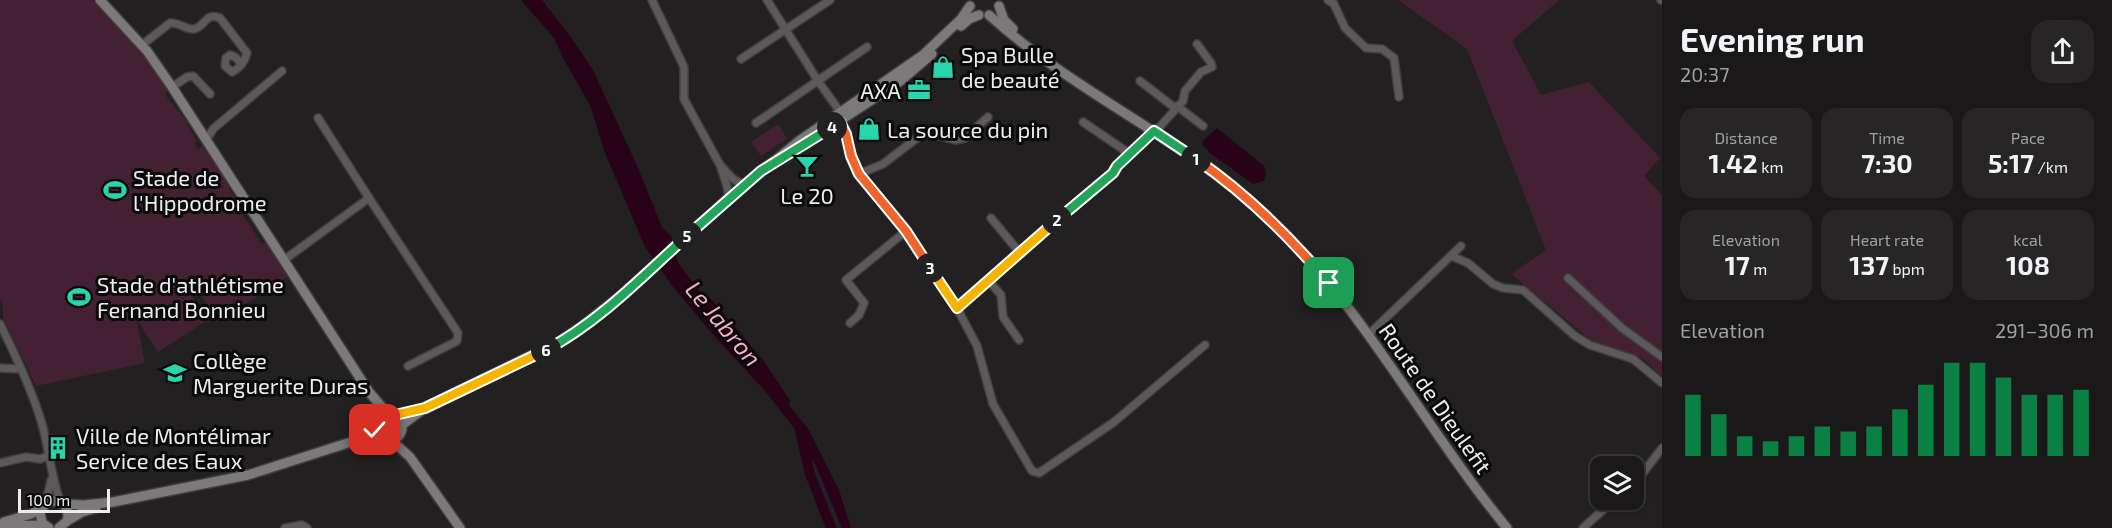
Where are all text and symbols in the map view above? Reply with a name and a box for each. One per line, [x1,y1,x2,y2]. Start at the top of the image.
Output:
text: Evening run [1680,19,1865,59]
button: share [2031,20,2094,83]
place label: Spa Bulle de beauté [961,41,1060,92]
shop icon: Spa Bulle de beauté [930,54,956,80]
text: 20:37 [1680,62,1729,86]
place label: AXA [860,77,901,103]
office icon: AXA [906,77,932,103]
pin: 4 [817,112,847,142]
shop icon: La source du pin [856,116,882,142]
place label: La source du pin [887,116,1048,142]
text: 4 [827,117,837,136]
text: Distance [1714,128,1778,147]
text: Time [1869,128,1905,147]
text: Pace [2011,128,2045,147]
pin: 1 [1181,144,1211,174]
text: 1.42 [1709,147,1758,178]
text: 7:30 [1861,147,1913,178]
text: 5:17 [1988,147,2034,178]
text: 1 [1193,149,1199,168]
bar icon: Le 20 [794,153,820,179]
text: km [1758,157,1783,176]
text: /km [2034,157,2068,176]
place label: Stade de l'Hippodrome [133,164,267,215]
sports icon: Stade de l'Hippodrome [102,177,128,203]
place label: Le 20 [780,182,834,208]
pin: 2 [1042,205,1072,235]
text: 2 [1052,210,1062,229]
pin: 5 [672,221,702,251]
text: 5 [683,226,691,245]
text: Elevation [1712,230,1780,249]
text: Heart rate [1850,230,1924,249]
text: kcal [2013,230,2043,249]
text: 17 [1725,249,1750,280]
text: 137 [1849,249,1889,280]
text: 108 [2006,249,2050,280]
pin: 3 [915,253,945,283]
pin [1303,257,1354,308]
text: 3 [925,258,935,277]
text: m [1750,259,1767,278]
text: bpm [1889,259,1925,278]
icon: arrive [1312,266,1345,299]
place label: Stade d'athlétisme Fernand Bonnieu [97,271,284,322]
water label: Le Jabron [680,275,768,371]
sports icon: Stade d'athlétisme Fernand Bonnieu [66,284,92,310]
street label: Route de Dieulefit [1374,318,1498,478]
text: Elevation [1680,318,1765,342]
text: 291–306 m [1995,318,2094,342]
pin: 6 [531,335,561,365]
text: 6 [541,340,551,359]
place label: Collège Marguerite Duras [193,347,368,398]
school or university icon: Collège Marguerite Duras [162,360,188,386]
pin [349,404,400,455]
icon: check [358,413,391,446]
place label: Ville de Montélimar Service des Eaux [76,422,271,473]
building icon: Ville de Montélimar Service des Eaux [45,435,71,461]
map controls [1590,456,1644,510]
button: layers [1590,456,1644,510]
scale bar [18,486,110,514]
text: 100 m [27,490,70,509]

